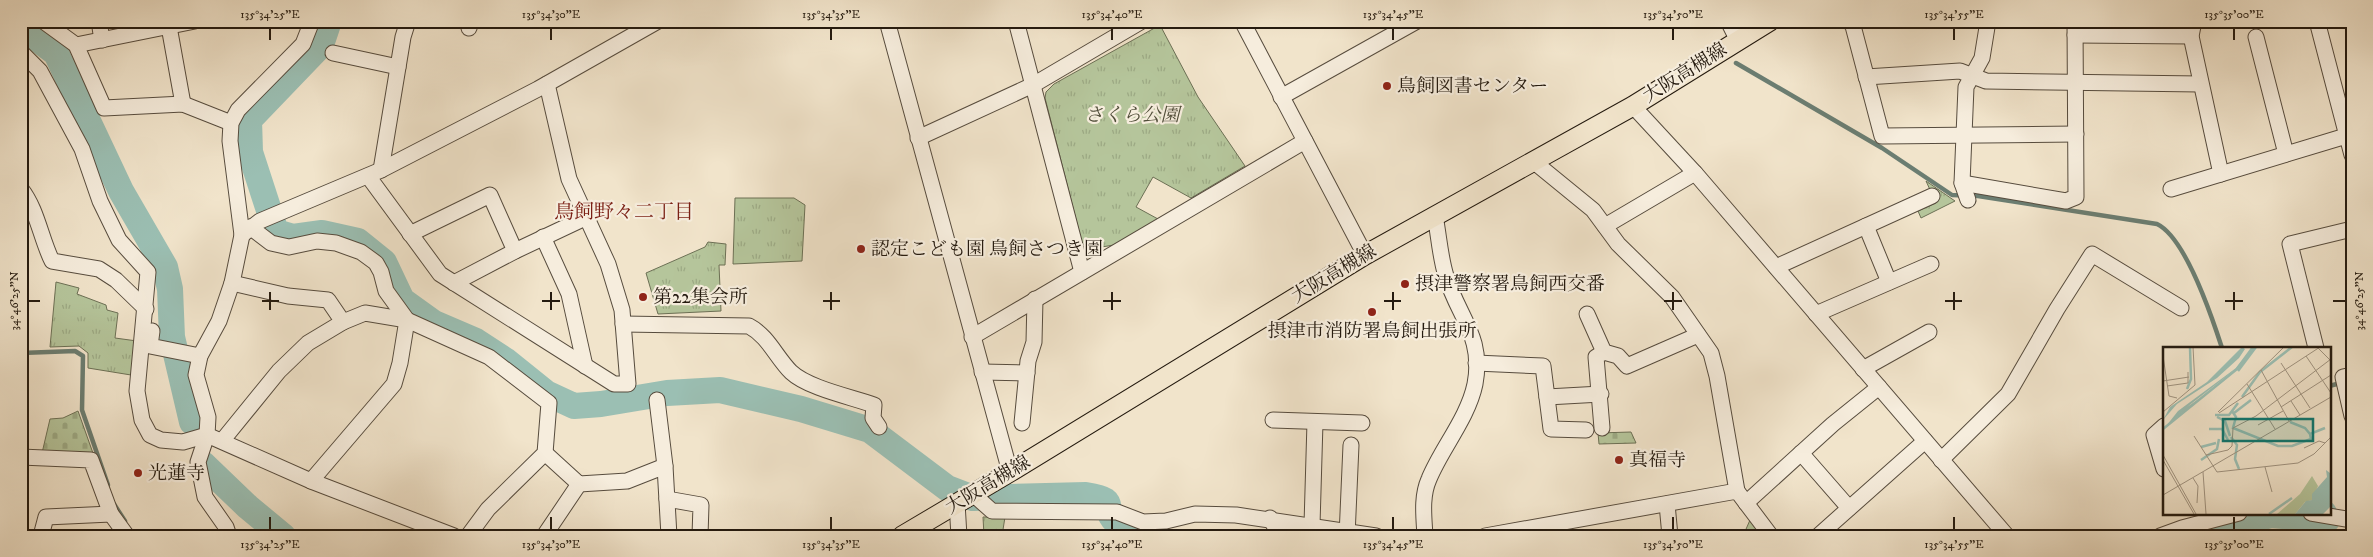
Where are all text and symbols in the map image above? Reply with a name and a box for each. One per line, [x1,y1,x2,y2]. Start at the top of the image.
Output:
text: 135°34'25"E [240,7,300,22]
text: 135°34'30"E [522,7,581,22]
text: 135°34'35"E [802,7,861,22]
text: 135°34'40"E [1082,7,1143,22]
text: 135°34'45"E [1363,7,1424,22]
text: 135°34'50"E [1643,7,1704,22]
text: 135°34'55"E [1924,7,1984,22]
text: 135°35'00"E [2204,7,2264,22]
street label: 大阪高槻線 [1639,38,1731,108]
place label: 鳥飼図書センター [1397,75,1548,98]
marker: 鳥飼図書センター [1381,80,1393,92]
park label: さくら公園 [1084,104,1182,127]
district label: 鳥飼野々二丁目 [554,200,694,225]
place label: 認定こども園 鳥飼さつき園 [871,238,1103,261]
street label: 大阪高槻線 [1287,240,1381,308]
marker: 認定こども園 鳥飼さつき園 [855,243,867,255]
text: 34°46'25"N [7,271,22,331]
text: 34°46'25"N [2352,271,2367,331]
place label: 摂津警察署鳥飼西交番 [1415,273,1605,296]
marker: 摂津警察署鳥飼西交番 [1399,278,1411,290]
place label: 第22集会所 [653,286,748,309]
marker: 第22集会所 [637,291,649,303]
marker: 摂津市消防署鳥飼出張所 [1366,306,1378,318]
place label: 摂津市消防署鳥飼出張所 [1267,320,1477,343]
inset map [2163,347,2330,514]
place label: 真福寺 [1629,449,1686,472]
street label: 大阪高槻線 [941,451,1035,519]
marker: 真福寺 [1613,454,1625,466]
place label: 光蓮寺 [148,462,205,485]
marker: 光蓮寺 [132,467,144,479]
text: 135°34'25"E [240,537,300,552]
text: 135°34'30"E [522,537,581,552]
text: 135°34'35"E [802,537,861,552]
text: 135°34'40"E [1082,537,1143,552]
text: 135°34'45"E [1363,537,1424,552]
text: 135°34'50"E [1643,537,1704,552]
text: 135°34'55"E [1924,537,1984,552]
text: 135°35'00"E [2204,537,2264,552]

